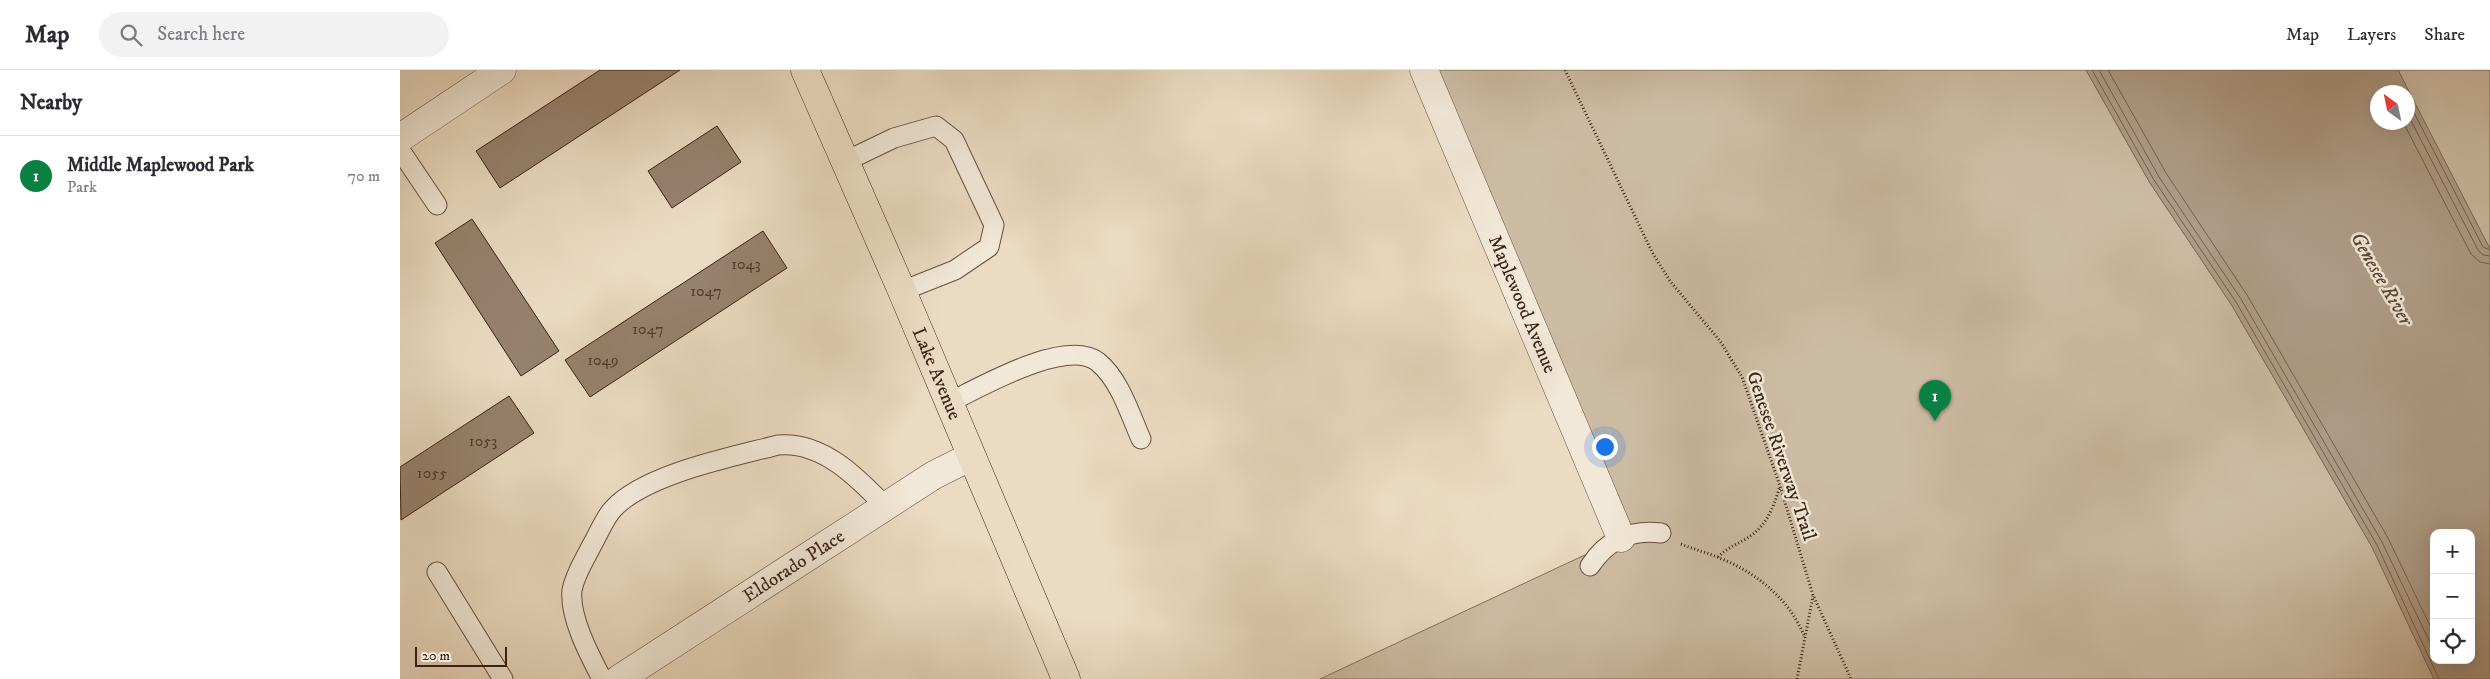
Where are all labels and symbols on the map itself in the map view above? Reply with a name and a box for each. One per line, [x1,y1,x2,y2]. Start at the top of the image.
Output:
north arrow [2370,85,2415,130]
water label: Genesee River [2344,228,2419,332]
street label: Maplewood Avenue [1483,232,1562,377]
house number: 1043 [731,254,761,274]
house number: 1047 [690,281,722,301]
house number: 1047 [632,319,664,339]
street label: Lake Avenue [907,324,967,423]
house number: 1049 [587,350,619,370]
street label: Genesee Riverway Trail [1741,368,1821,544]
pin: 1 [1919,380,1951,421]
house number: 1053 [469,431,497,451]
your location [1592,434,1618,460]
house number: 1055 [417,463,447,483]
street label: Eldorado Place [738,525,849,607]
scale bar [415,644,508,667]

